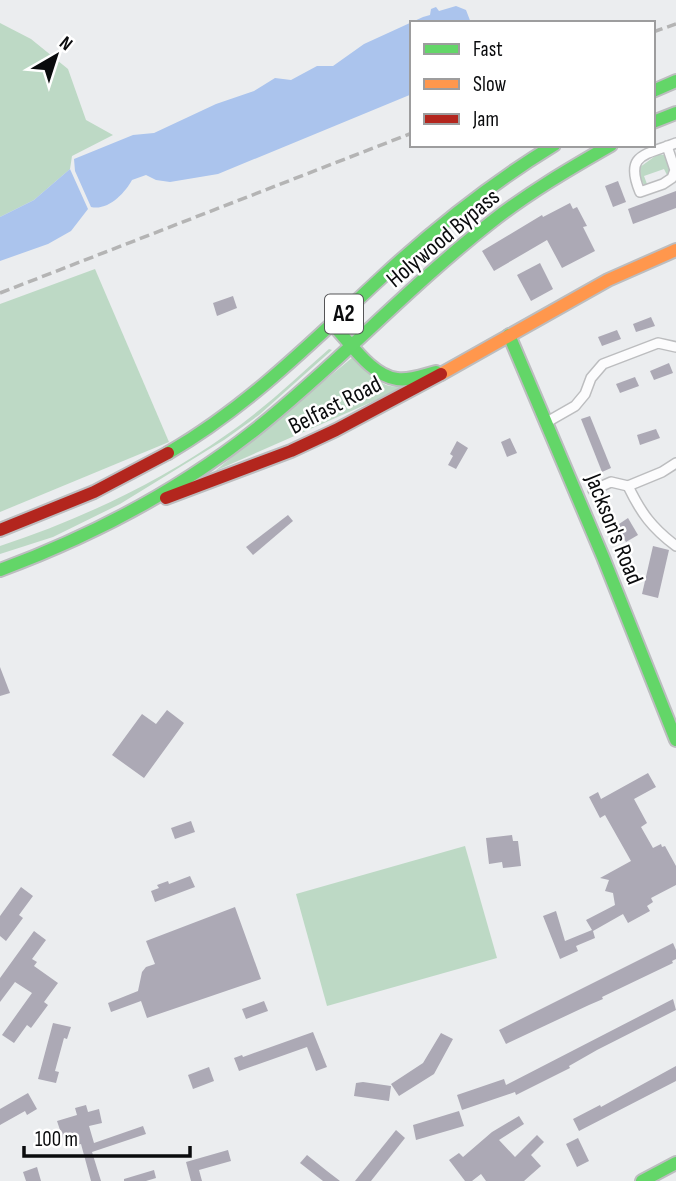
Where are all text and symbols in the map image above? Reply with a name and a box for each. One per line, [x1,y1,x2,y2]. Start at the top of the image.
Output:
north arrow [21,21,91,91]
legend [410,21,655,147]
text: N [55,32,77,56]
text: Fast [473,37,503,62]
text: Slow [473,72,507,97]
text: Jam [472,107,499,132]
street label: Holywood Bypass [380,182,506,294]
road number: A2 [325,294,363,334]
street label: Belfast Road [284,369,386,441]
street label: Jackson's Road [578,469,649,589]
scale bar [24,1114,191,1158]
text: 100 m [35,1127,78,1152]

